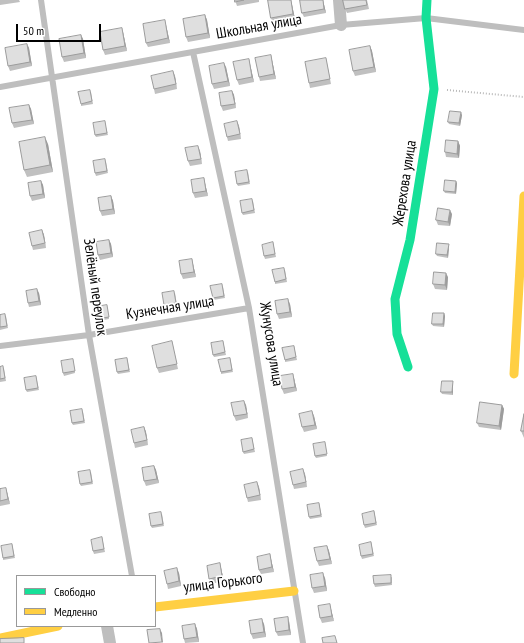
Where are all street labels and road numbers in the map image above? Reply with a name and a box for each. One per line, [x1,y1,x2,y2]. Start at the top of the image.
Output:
street label: Школьная улица [215,11,303,43]
street label: Жерехова улица [389,139,421,227]
street label: Зелёный переулок [79,237,111,337]
street label: Кузнечная улица [125,292,215,324]
street label: Жунусова улица [255,301,287,387]
street label: улица Горького [182,569,264,597]

